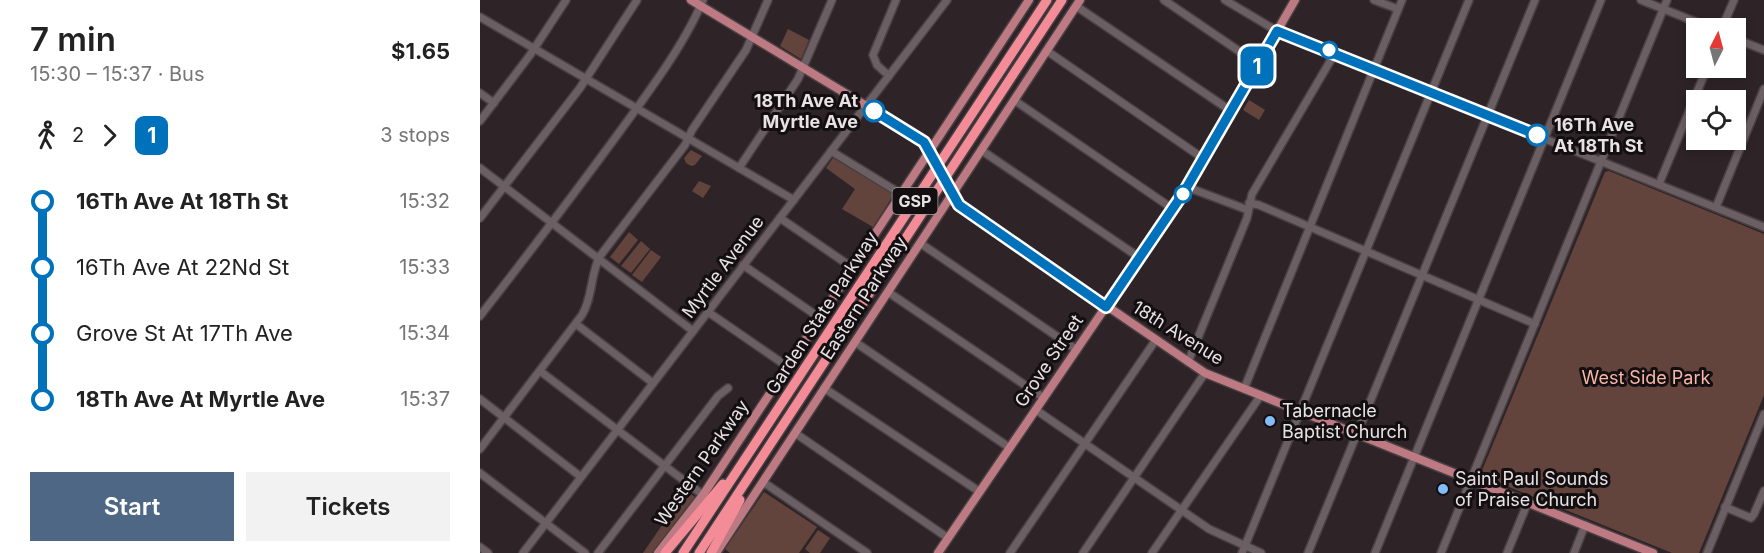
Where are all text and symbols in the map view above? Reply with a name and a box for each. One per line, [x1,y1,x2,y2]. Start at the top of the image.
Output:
north arrow [1686,18,1746,78]
map controls [1686,18,1746,150]
text: 7 min [30,19,116,59]
text: $1.65 [391,38,450,64]
unlabelled marker [1320,41,1338,59]
line badge: 1 [1238,46,1276,86]
text: 1 [1252,54,1262,79]
text: 15:30 – 15:37 · Bus [30,62,204,86]
place label: 18Th Ave At Myrtle Ave [754,90,858,132]
button: locate [1686,90,1746,150]
marker: 18Th Ave At Myrtle Ave [863,100,885,122]
place label: 16Th Ave At 18Th St [1554,114,1644,156]
icon: walk [30,119,63,152]
icon: forward [93,119,126,152]
text: 2 [72,123,84,147]
text: 1 [147,123,156,148]
text: 3 stops [380,123,450,147]
marker: 16Th Ave At 18Th St [1526,124,1548,146]
unlabelled marker [1174,185,1192,203]
text: 16Th Ave At 18Th St [76,188,288,214]
road number: GSP [892,188,938,214]
text: 15:32 [399,189,450,213]
street label: Myrtle Avenue [677,211,768,322]
street label: Garden State Parkway [761,228,882,398]
street label: Eastern Parkway [816,232,911,363]
text: 16Th Ave At 22Nd St [76,254,289,280]
text: 15:33 [399,255,450,279]
street label: 18th Avenue [1129,296,1228,369]
street label: Grove Street [1010,311,1087,411]
text: Grove St At 17Th Ave [76,320,293,346]
text: 15:34 [399,321,450,345]
park label: West Side Park [1582,367,1711,388]
text: 18Th Ave At Myrtle Ave [76,386,325,412]
text: 15:37 [400,387,450,411]
street label: Western Parkway [650,396,753,530]
place label: Tabernacle Baptist Church [1282,400,1407,442]
marker: Tabernacle Baptist Church [1263,414,1277,428]
place label: Saint Paul Sounds of Praise Church [1455,468,1608,510]
button: Start [30,472,234,541]
button: Tickets [246,472,450,541]
marker: Saint Paul Sounds of Praise Church [1436,482,1450,496]

